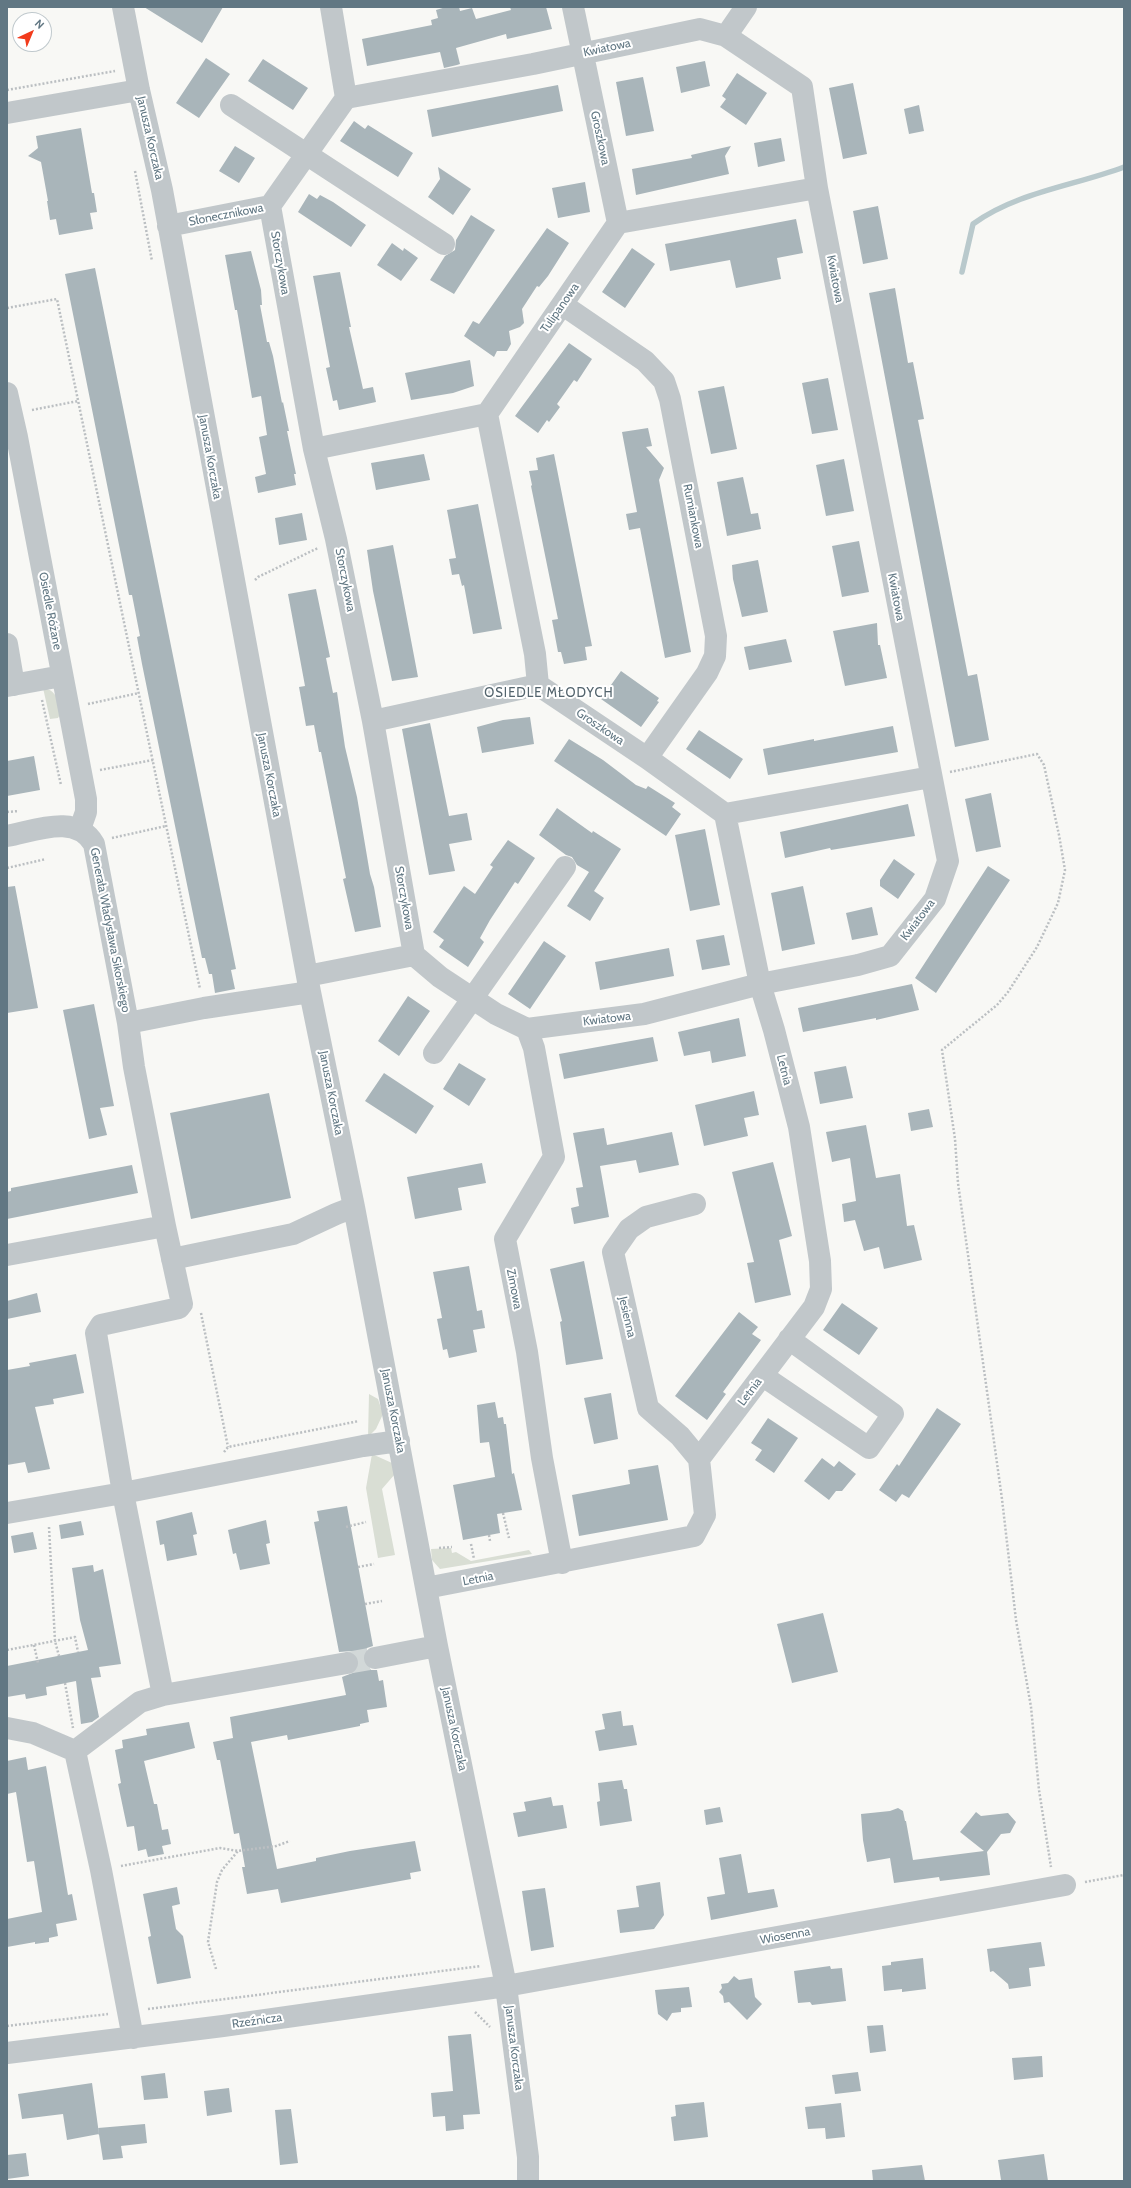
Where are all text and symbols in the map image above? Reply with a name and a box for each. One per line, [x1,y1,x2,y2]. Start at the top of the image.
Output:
north arrow [12,12,52,52]
text: N [32,16,47,32]
street label: Kwiatowa [582,36,632,60]
street label: Janusza Korczaka [133,95,167,181]
street label: Groszkowa [587,110,613,166]
street label: Słonecznikowa [187,201,265,229]
street label: Storczykowa [267,230,293,296]
street label: Kwiatowa [823,254,847,304]
street label: Tulipanowa [538,280,582,336]
street label: Janusza Korczaka [196,414,224,500]
street label: Rumiankowa [680,483,706,549]
street label: Storczykowa [332,547,358,613]
street label: Osiedle Różane [35,571,65,651]
street label: Kwiatowa [884,572,908,622]
district label: OSIEDLE MŁODYCH [484,685,614,701]
street label: Groszkowa [573,706,627,748]
street label: Janusza Korczaka [254,732,284,818]
street label: Generała Władysława Sikorskiego [87,846,133,1014]
street label: Storczykowa [391,865,417,931]
street label: Kwiatowa [898,896,938,944]
street label: Kwiatowa [582,1009,632,1029]
street label: Janusza Korczaka [316,1050,346,1136]
street label: Letnia [773,1053,795,1087]
street label: Zimowa [503,1268,525,1310]
street label: Jesienna [615,1295,639,1339]
street label: Janusza Korczaka [378,1368,408,1454]
street label: Letnia [735,1375,765,1409]
street label: Letnia [461,1569,495,1589]
street label: Janusza Korczaka [438,1686,470,1772]
street label: Wiosenna [759,1925,811,1947]
street label: Janusza Korczaka [502,2005,526,2091]
street label: Rzeźnicza [231,2010,283,2032]

